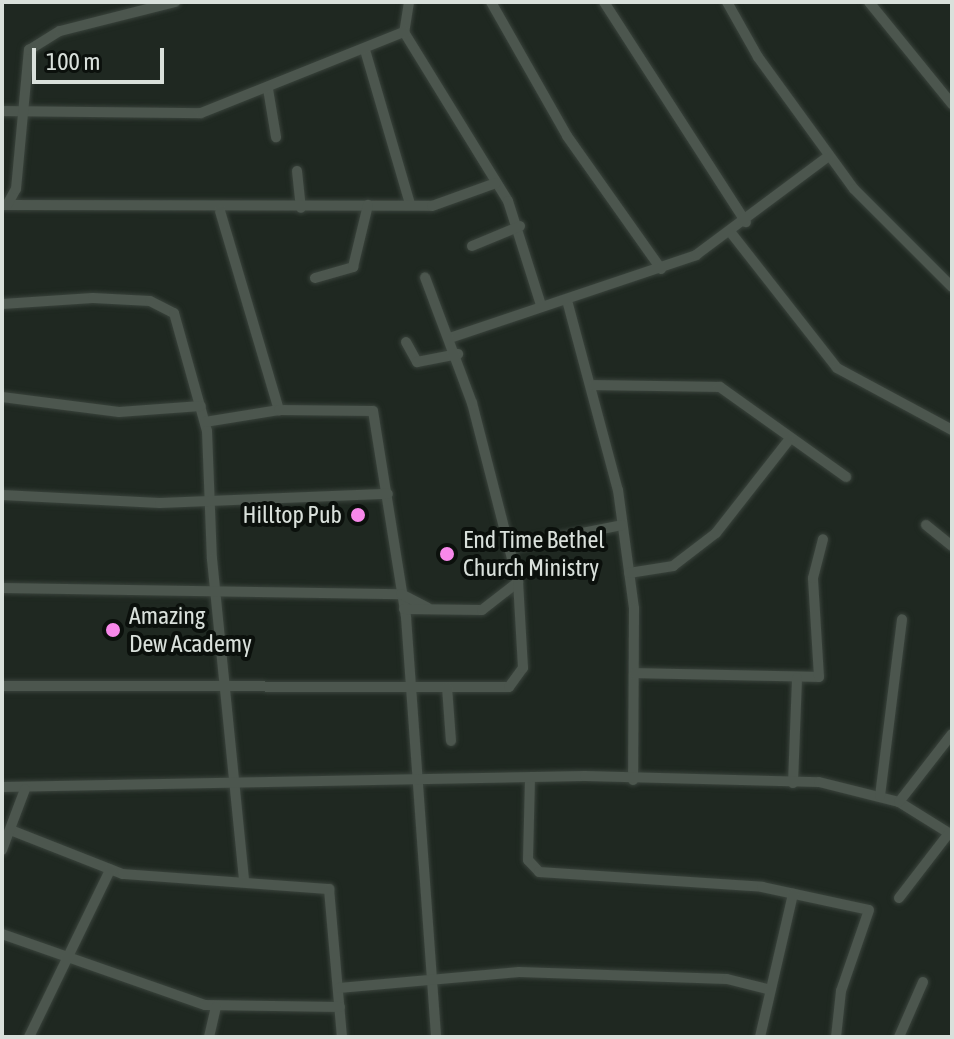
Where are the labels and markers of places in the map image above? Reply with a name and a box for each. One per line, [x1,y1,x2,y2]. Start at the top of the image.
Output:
place label: Hilltop Pub [242,501,342,529]
marker: Hilltop Pub [349,506,367,524]
place label: End Time Bethel Church Ministry [463,526,605,582]
marker: End Time Bethel Church Ministry [438,545,456,563]
place label: Amazing Dew Academy [129,602,252,658]
marker: Amazing Dew Academy [104,621,122,639]

